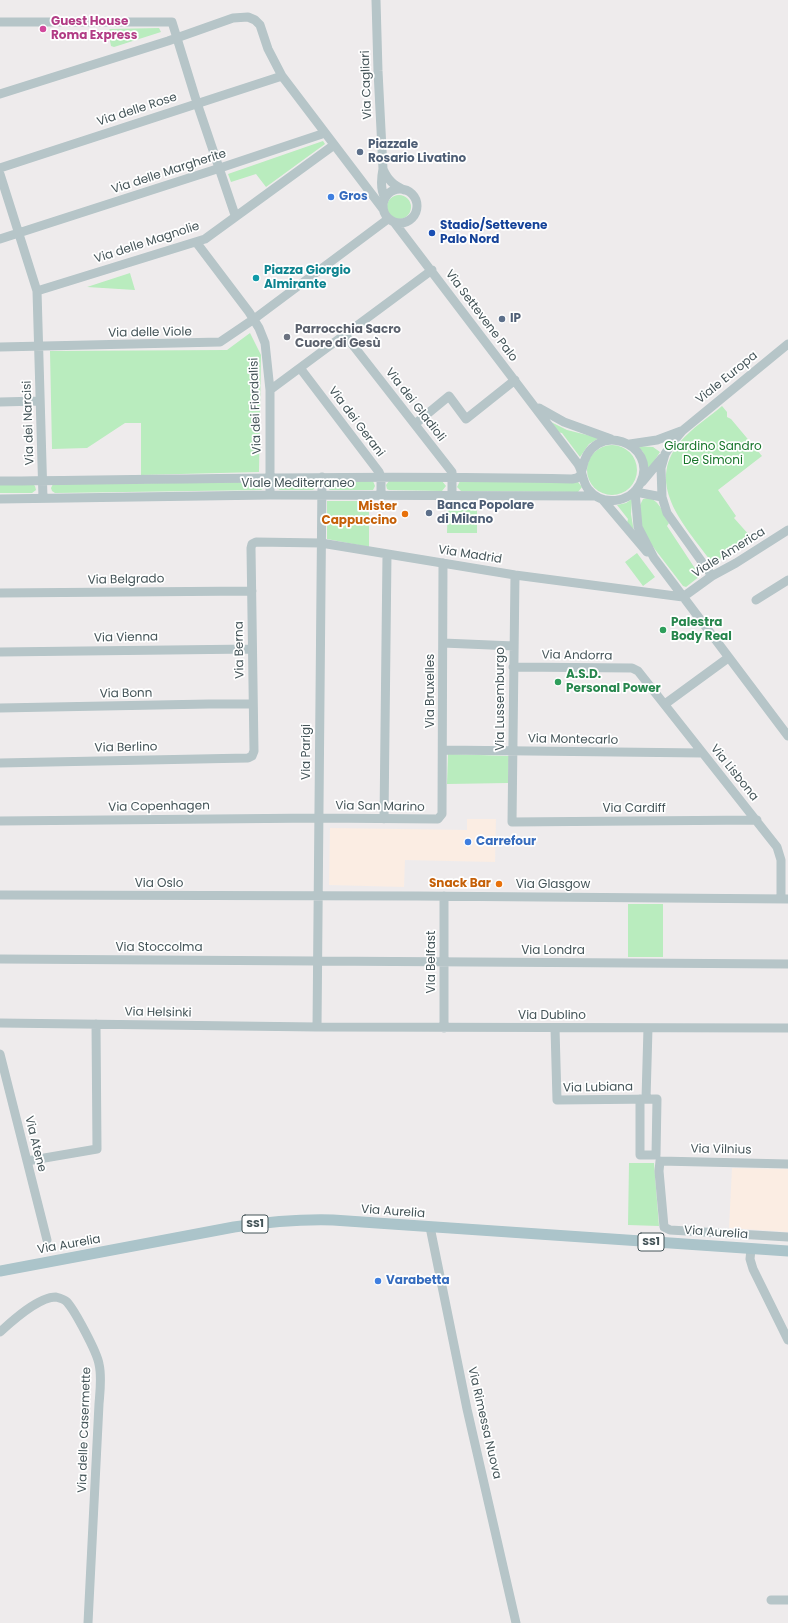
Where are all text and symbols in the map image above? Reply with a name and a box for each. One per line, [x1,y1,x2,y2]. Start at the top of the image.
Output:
place label: Guest House Roma Express [51,15,137,43]
marker: Guest House Roma Express [38,24,48,34]
street label: Via Cagliari [359,50,375,120]
street label: Via delle Rose [95,90,179,130]
place label: Piazzale Rosario Livatino [368,138,466,166]
street label: Via delle Margherite [110,147,228,197]
marker: Piazzale Rosario Livatino [355,147,365,157]
place label: Gros [339,190,368,204]
marker: Gros [326,192,336,202]
street label: Via delle Magnolie [93,219,201,267]
place label: Stadio/Settevene Palo Nord [440,219,547,247]
marker: Stadio/Settevene Palo Nord [427,228,437,238]
place label: Piazza Giorgio Almirante [264,264,351,292]
street label: Via Settevene Palo [442,267,520,365]
marker: Piazza Giorgio Almirante [251,273,261,283]
place label: IP [510,312,521,326]
marker: IP [497,314,507,324]
place label: Parrocchia Sacro Cuore di Gesù [295,323,401,351]
street label: Via delle Viole [108,325,192,341]
marker: Parrocchia Sacro Cuore di Gesù [282,332,292,342]
street label: Viale Europa [693,349,761,407]
street label: Via dei Fiordalisi [247,357,265,455]
street label: Via dei Gladioli [382,365,448,445]
street label: Via dei Narcisi [20,380,38,466]
street label: Via dei Gerani [325,384,387,460]
park label: Giardino Sandro De Simoni [664,440,762,468]
street label: Viale Mediterraneo [241,477,355,491]
place label: Banca Popolare di Milano [437,499,534,527]
place label: Mister Cappuccino [322,500,397,528]
marker: Banca Popolare di Milano [424,508,434,518]
marker: Mister Cappuccino [400,509,410,519]
street label: Viale America [690,525,768,581]
street label: Via Madrid [437,543,503,567]
street label: Via Belgrado [88,572,164,588]
place label: Palestra Body Real [671,616,732,644]
street label: Via Berna [232,621,248,679]
marker: Palestra Body Real [658,625,668,635]
street label: Via Vienna [94,630,158,646]
street label: Via Lussemburgo [494,647,508,751]
street label: Via Andorra [541,648,613,664]
street label: Via Bruxelles [424,654,438,728]
place label: A.S.D. Personal Power [566,668,661,696]
marker: A.S.D. Personal Power [553,677,563,687]
street label: Via Bonn [99,686,153,702]
street label: Via Parigi [300,724,314,780]
street label: Via Montecarlo [528,732,618,748]
street label: Via Berlino [94,740,158,756]
street label: Via Lisbona [707,742,761,804]
street label: Via Copenhagen [108,799,210,815]
street label: Via San Marino [335,799,425,815]
street label: Via Cardiff [602,802,666,816]
place label: Carrefour [476,835,536,849]
marker: Carrefour [463,837,473,847]
street label: Via Oslo [135,877,183,891]
place label: Snack Bar [429,877,491,891]
street label: Via Glasgow [516,878,590,892]
marker: Snack Bar [494,879,504,889]
street label: Via Belfast [425,931,439,993]
street label: Via Stoccolma [115,941,203,955]
street label: Via Londra [521,944,585,958]
street label: Via Helsinki [124,1005,192,1021]
street label: Via Dublino [518,1009,586,1023]
street label: Via Lubiana [563,1080,633,1096]
street label: Via Atene [21,1114,49,1174]
street label: Via Vilnius [690,1142,752,1158]
street label: Via Aurelia [361,1203,425,1221]
road number: SS1 [242,1215,268,1233]
street label: Via Aurelia [684,1224,748,1242]
street label: Via Aurelia [36,1232,102,1258]
road number: SS1 [638,1233,664,1251]
place label: Varabetta [386,1274,450,1288]
marker: Varabetta [373,1276,383,1286]
street label: Via Rimessa Nuova [464,1365,504,1481]
street label: Via delle Casermette [76,1367,94,1493]

